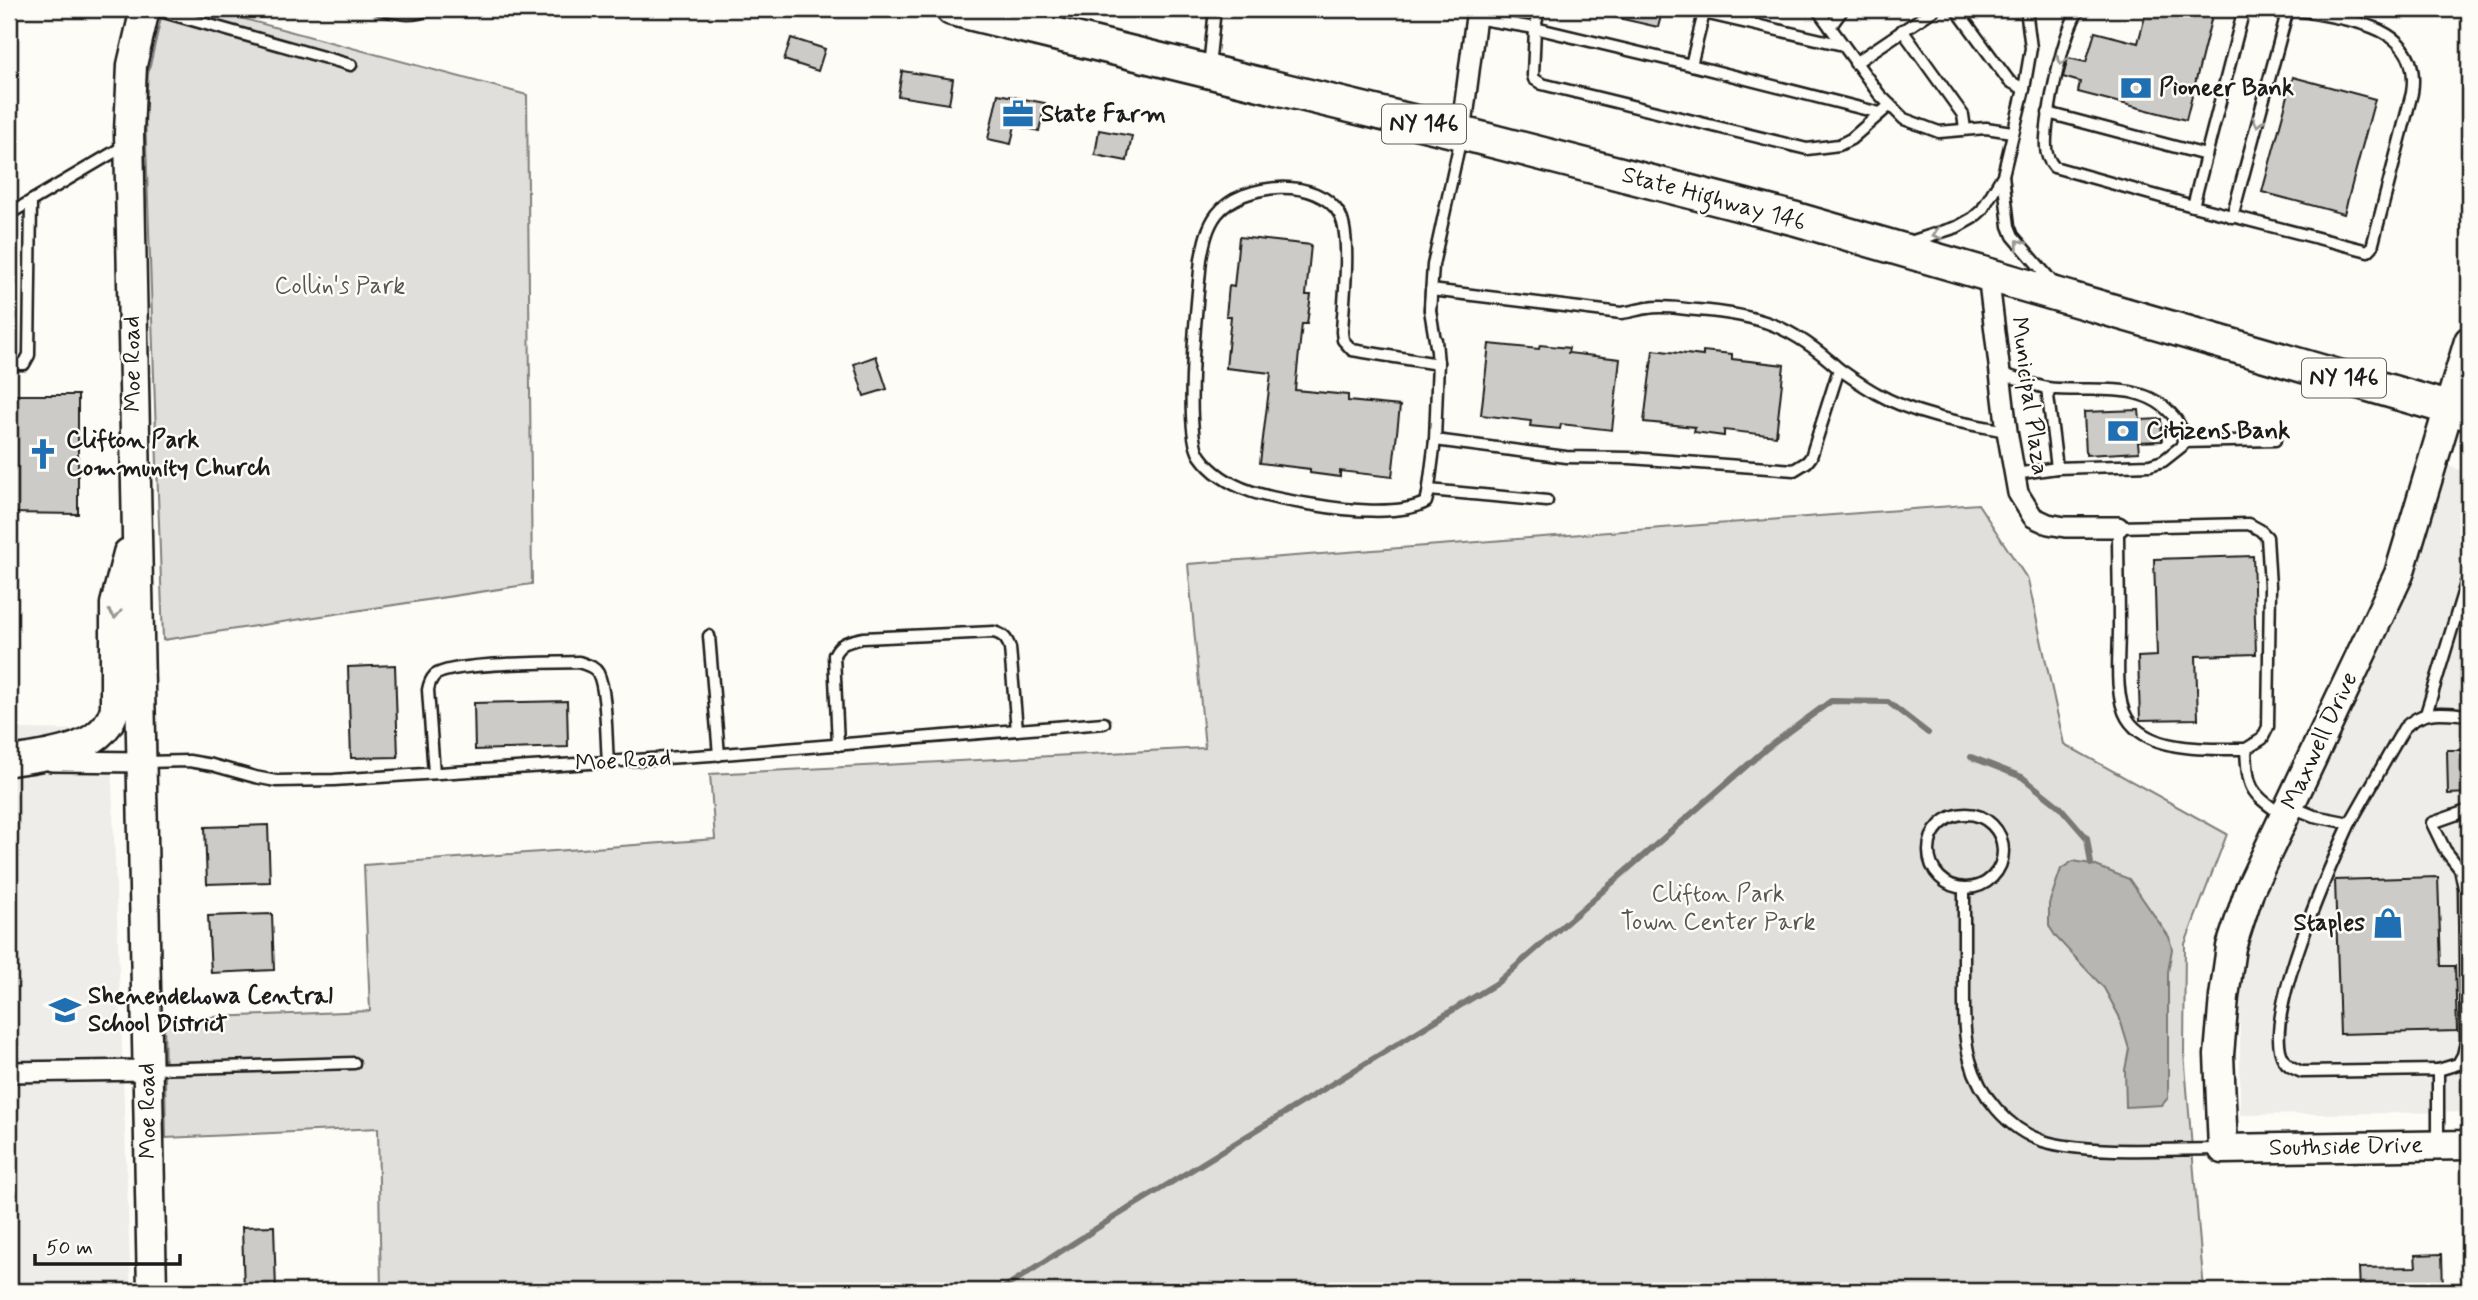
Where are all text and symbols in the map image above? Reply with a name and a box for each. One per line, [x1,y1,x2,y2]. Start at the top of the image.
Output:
one-way arrow [2056,54,2070,66]
bank icon: Pioneer Bank [2119,71,2153,105]
place label: Pioneer Bank [2159,73,2294,104]
office icon: State Farm [1001,97,1035,131]
place label: State Farm [1041,99,1166,130]
road number: NY 146 [1382,105,1466,144]
one-way arrow [2252,116,2266,128]
street label: State Highway 146 [1618,160,1809,241]
one-way arrow [1931,225,1943,240]
one-way arrow [2015,239,2028,252]
park label: Collin's Park [275,271,405,302]
street label: Municipal Plaza [2003,315,2055,477]
street label: Moe Road [117,316,149,412]
road number: NY 146 [2302,358,2386,398]
bank icon: Citizens Bank [2106,414,2140,448]
place label: Citizens Bank [2146,416,2290,447]
place label: Clifton Park Community Church [66,425,271,484]
church icon: Clifton Park Community Church [26,437,60,471]
one-way arrow [107,608,122,619]
street label: Maxwell Drive [2275,667,2365,815]
street label: Moe Road [574,742,672,780]
park label: Clifton Park Town Center Park [1620,879,1816,938]
shop icon: Staples [2371,906,2405,940]
place label: Staples [2294,908,2365,939]
place label: Shenendehowa Central School District [88,981,333,1040]
school or university icon: Shenendehowa Central School District [48,993,82,1027]
street label: Moe Road [132,1063,164,1159]
street label: Southside Drive [2269,1130,2423,1164]
scale bar [35,1223,180,1267]
text: 50 m [46,1234,93,1262]

